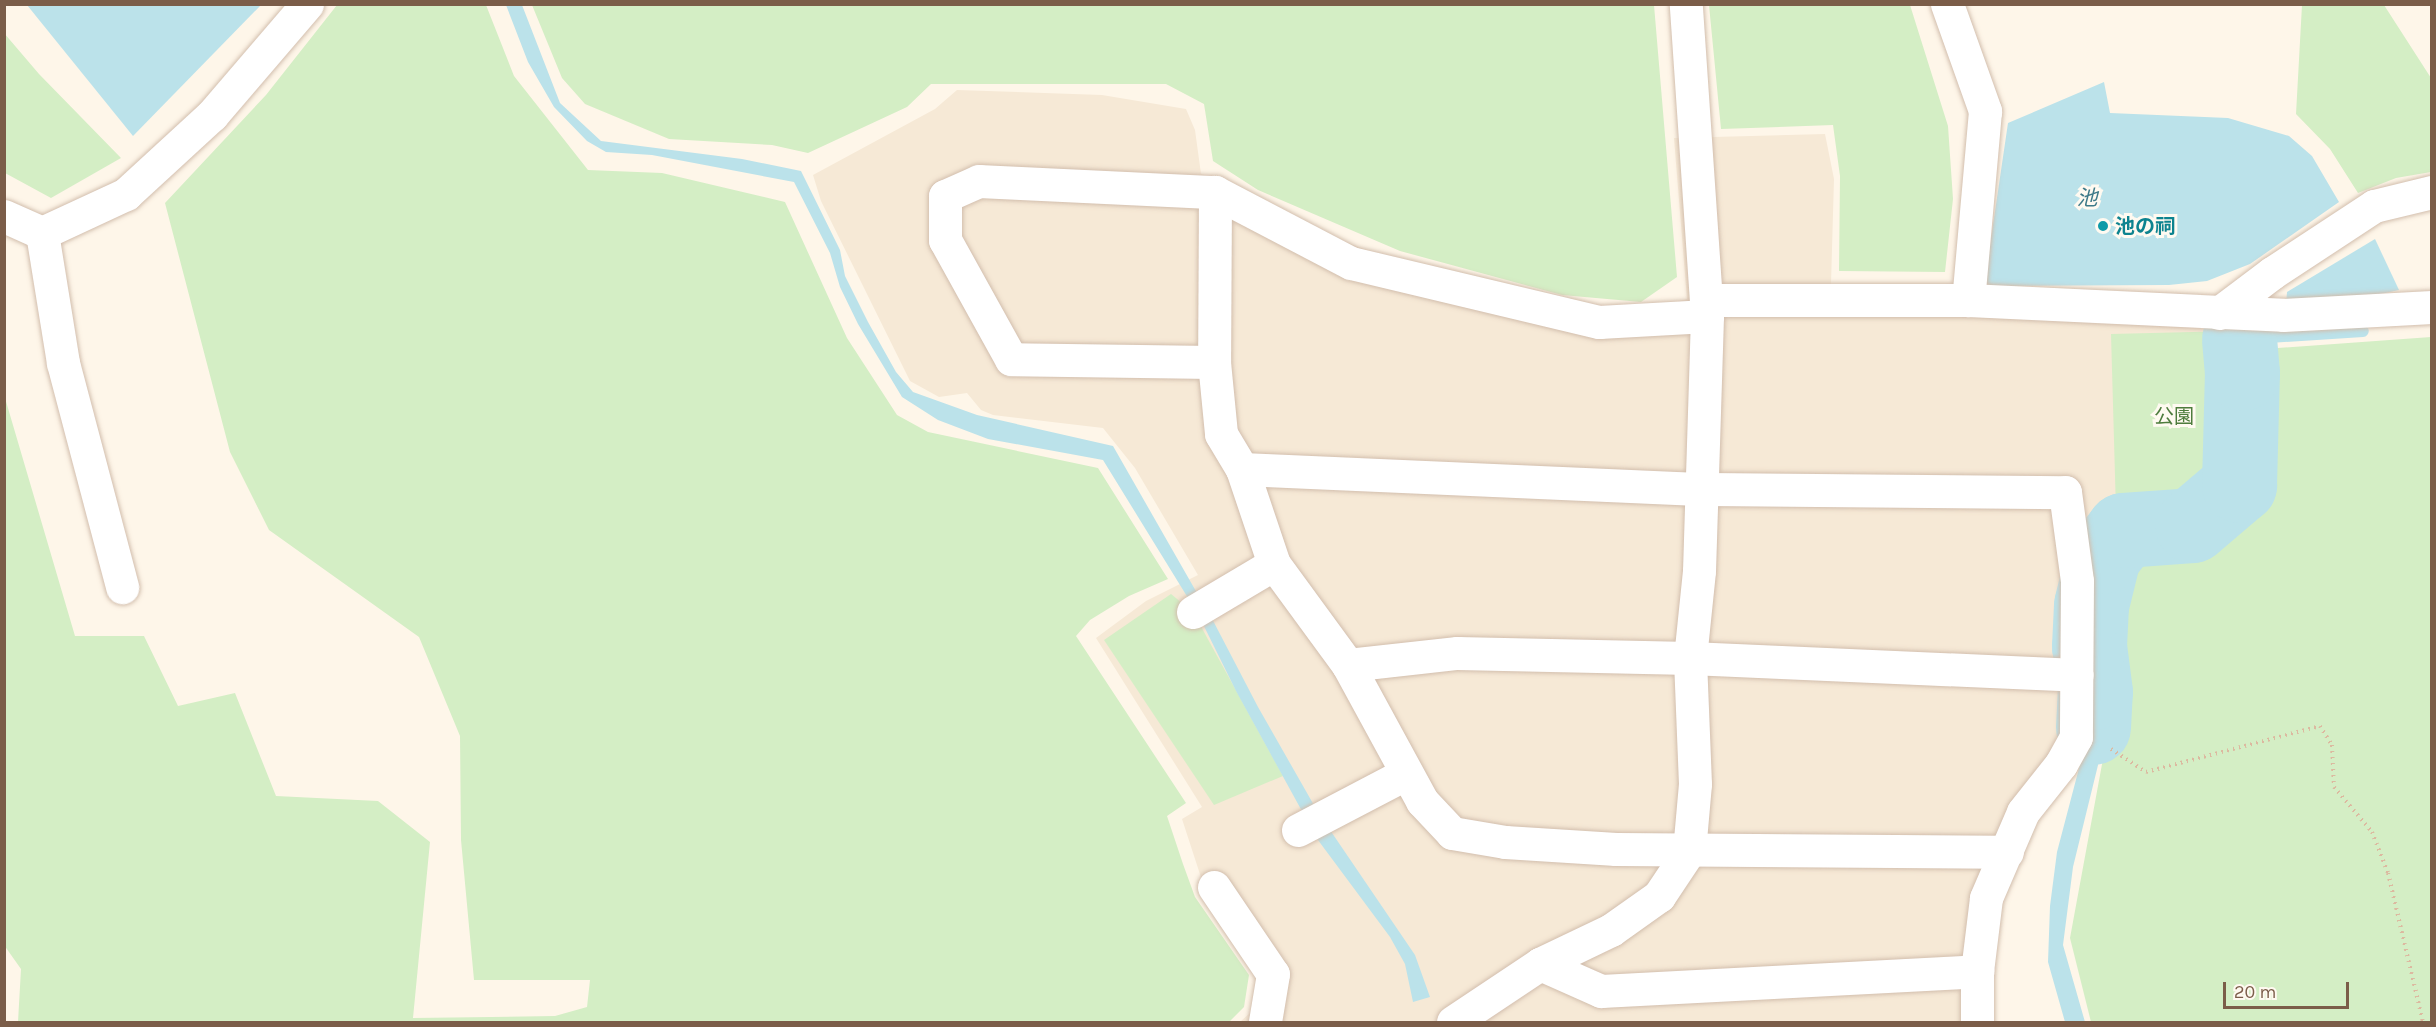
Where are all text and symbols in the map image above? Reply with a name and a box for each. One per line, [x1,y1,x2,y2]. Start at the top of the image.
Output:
water label: 池 [2077,185,2097,211]
place label: 池の祠 [2115,214,2175,238]
marker: 池の祠 [2096,219,2110,233]
park label: 公園 [2154,404,2194,428]
scale bar [2226,970,2352,1008]
text: 20 m [2234,981,2276,1003]

